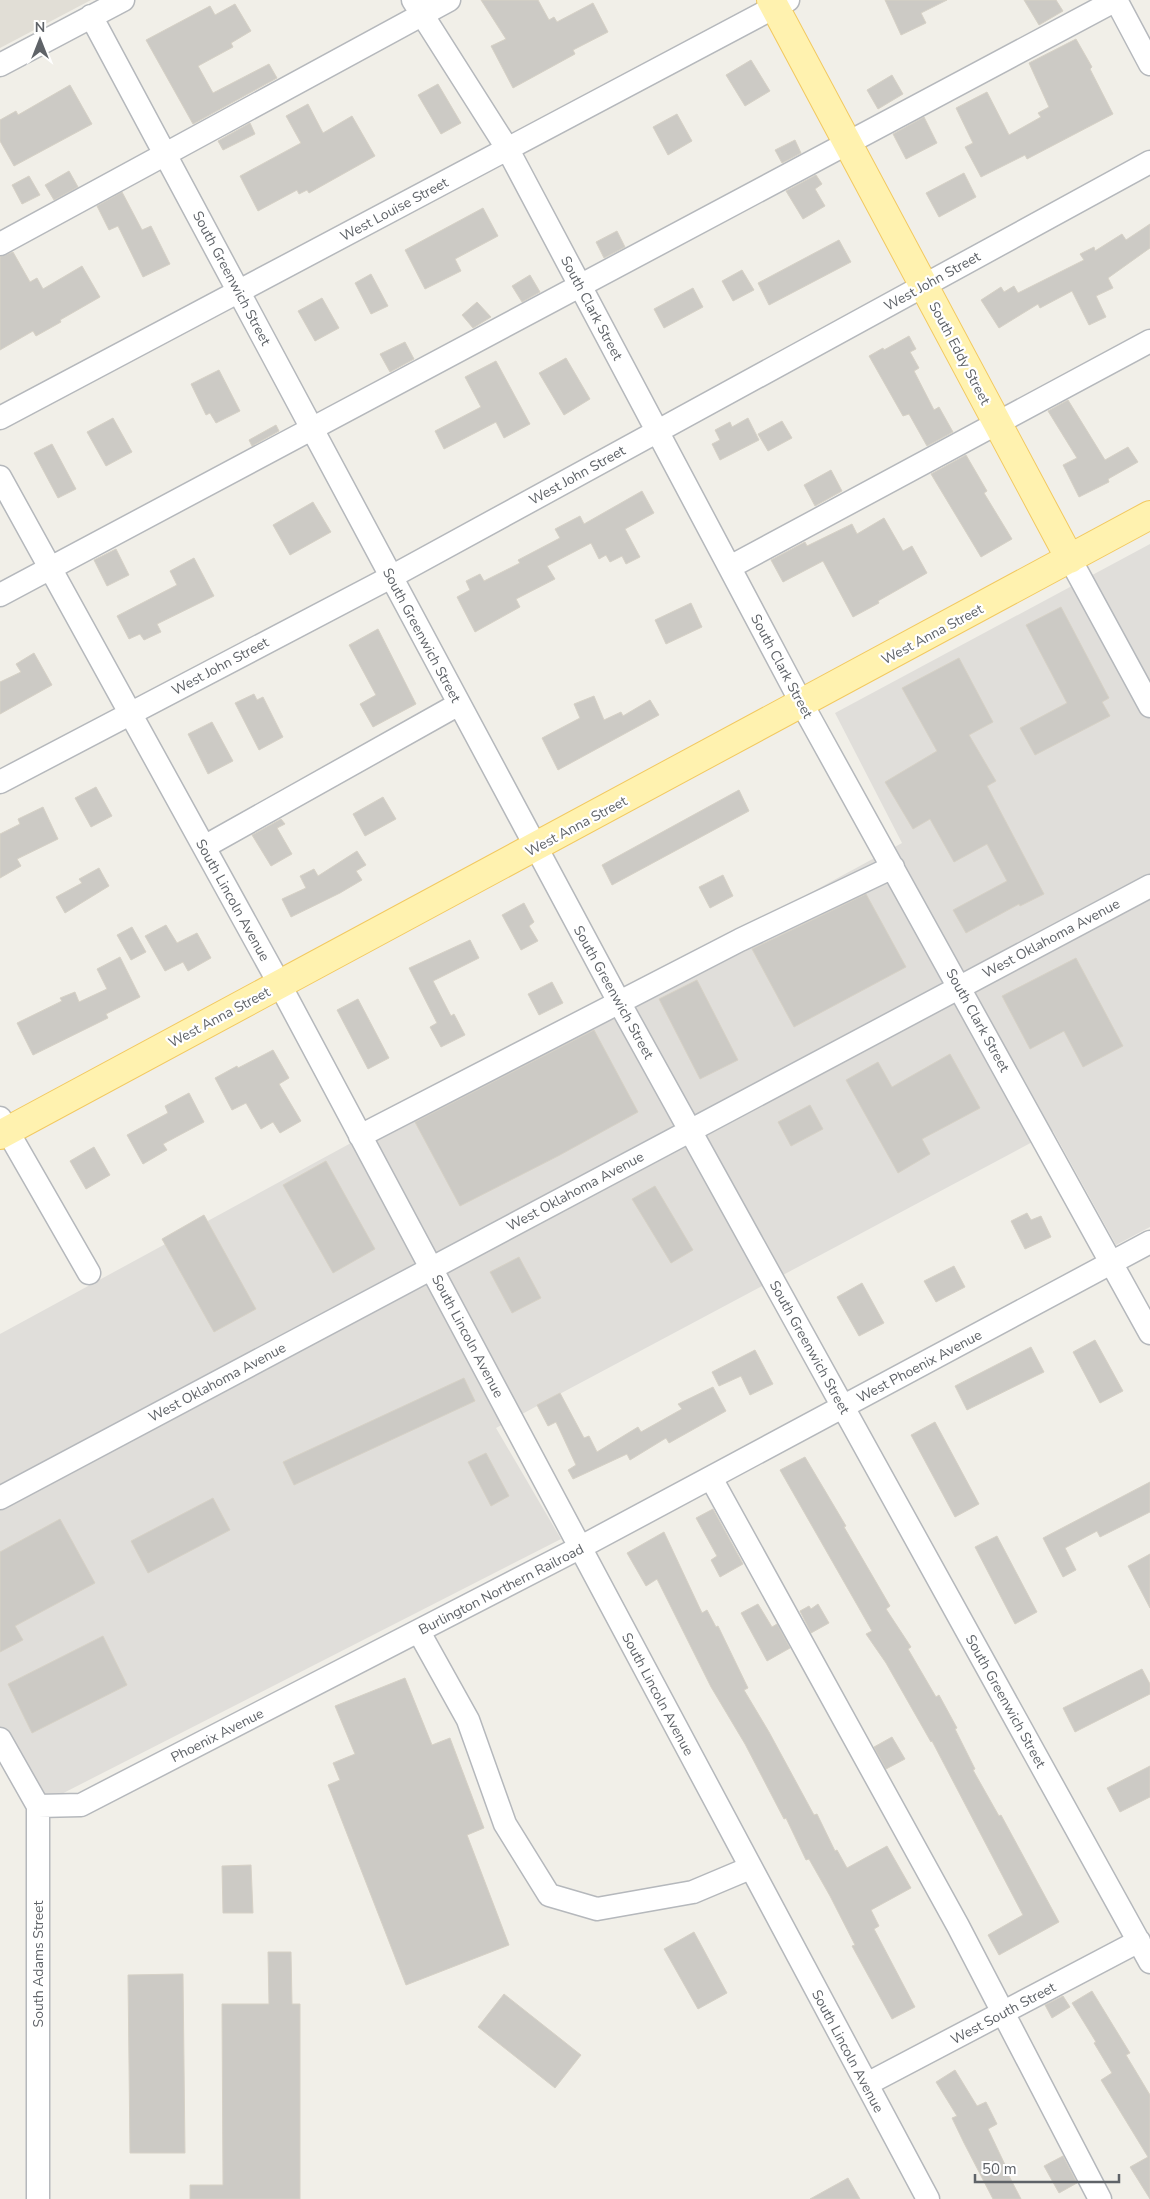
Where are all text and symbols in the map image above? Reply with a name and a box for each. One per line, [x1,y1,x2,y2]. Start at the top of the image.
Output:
north arrow [15,15,65,65]
text: N [35,18,45,37]
street label: West Louise Street [337,173,452,246]
street label: South Greenwich Street [188,208,275,349]
street label: West John Street [881,247,984,316]
street label: South Clark Street [556,253,627,364]
street label: South Eddy Street [924,298,995,408]
street label: West John Street [526,441,629,510]
street label: South Greenwich Street [378,565,465,706]
street label: West Anna Street [878,600,986,669]
street label: South Clark Street [746,611,817,722]
street label: West John Street [168,633,272,700]
street label: West Anna Street [522,792,630,861]
street label: South Lincoln Avenue [191,836,274,965]
street label: West Oklahoma Avenue [979,894,1123,983]
street label: South Greenwich Street [569,922,658,1062]
street label: South Clark Street [941,965,1014,1075]
street label: West Anna Street [165,983,273,1052]
street label: West Oklahoma Avenue [503,1147,647,1236]
street label: South Lincoln Avenue [427,1271,508,1401]
street label: South Greenwich Street [765,1277,854,1417]
street label: West Phoenix Avenue [853,1325,985,1407]
street label: West Oklahoma Avenue [145,1338,289,1427]
street label: Burlington Northern Railroad [415,1539,587,1639]
street label: South Lincoln Avenue [617,1629,698,1759]
street label: South Greenwich Street [961,1631,1050,1771]
street label: Phoenix Avenue [168,1704,267,1767]
street label: South Adams Street [29,1900,48,2027]
street label: West South Street [948,1978,1059,2049]
street label: South Lincoln Avenue [807,1986,888,2116]
scale bar [975,2152,1119,2184]
text: 50 m [982,2159,1017,2179]

